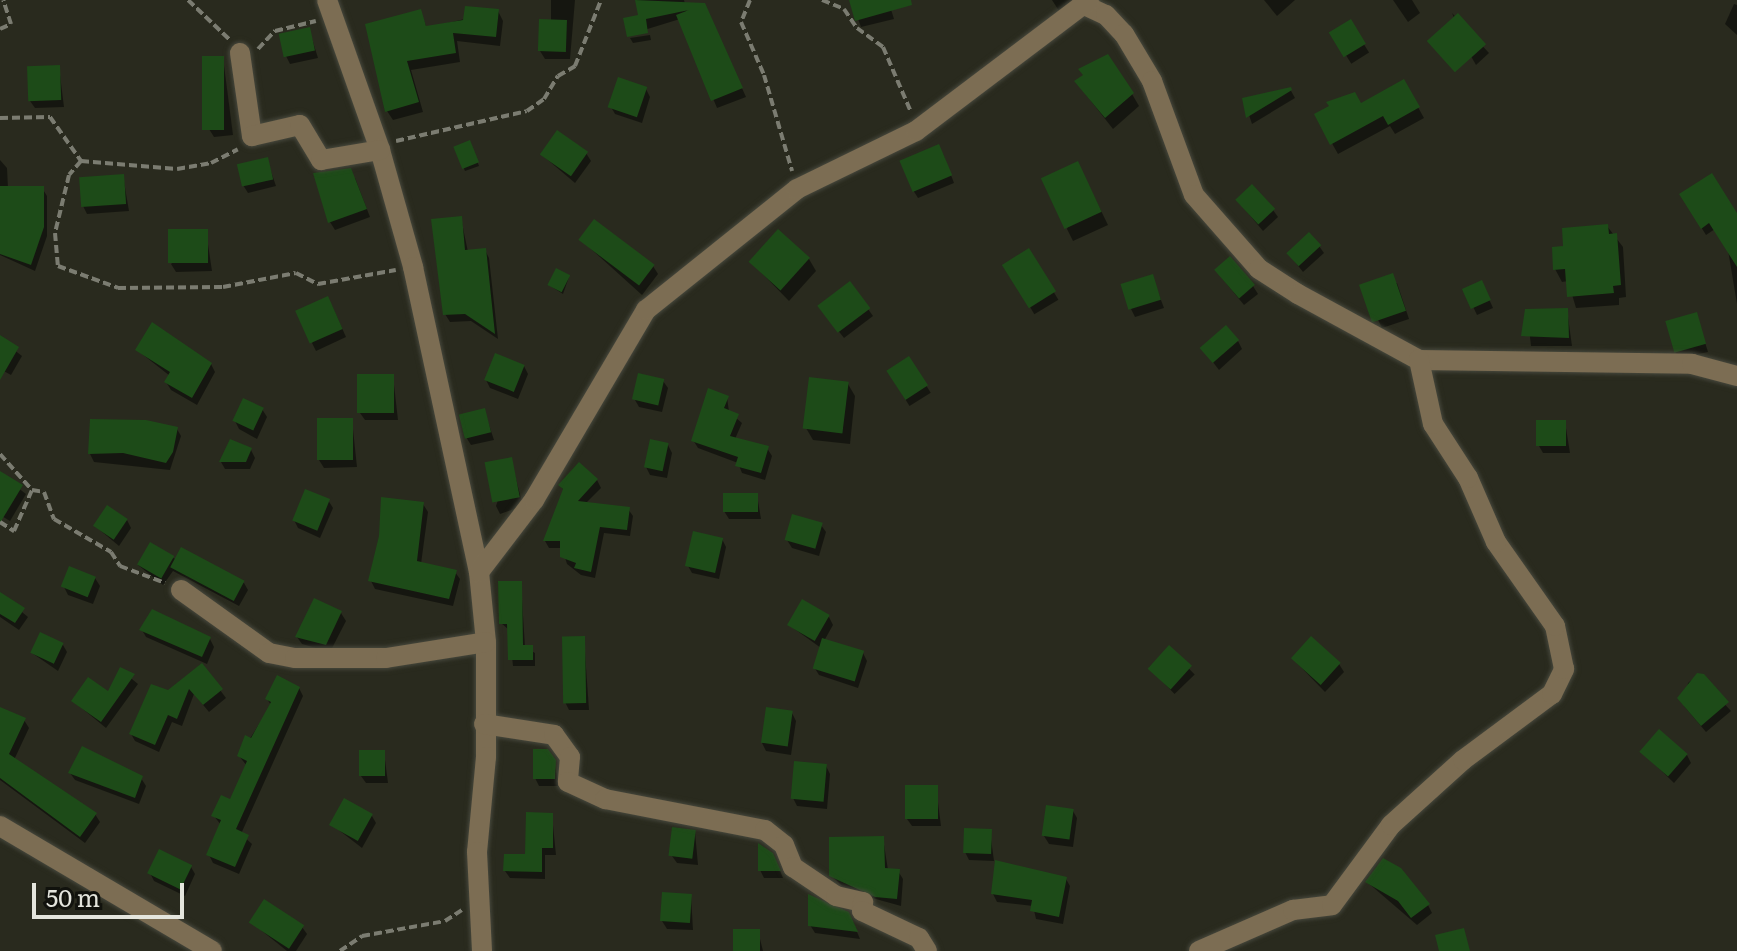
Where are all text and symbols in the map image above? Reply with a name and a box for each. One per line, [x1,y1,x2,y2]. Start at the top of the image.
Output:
scale bar [36,867,188,917]
text: 50 m [46,879,100,914]

